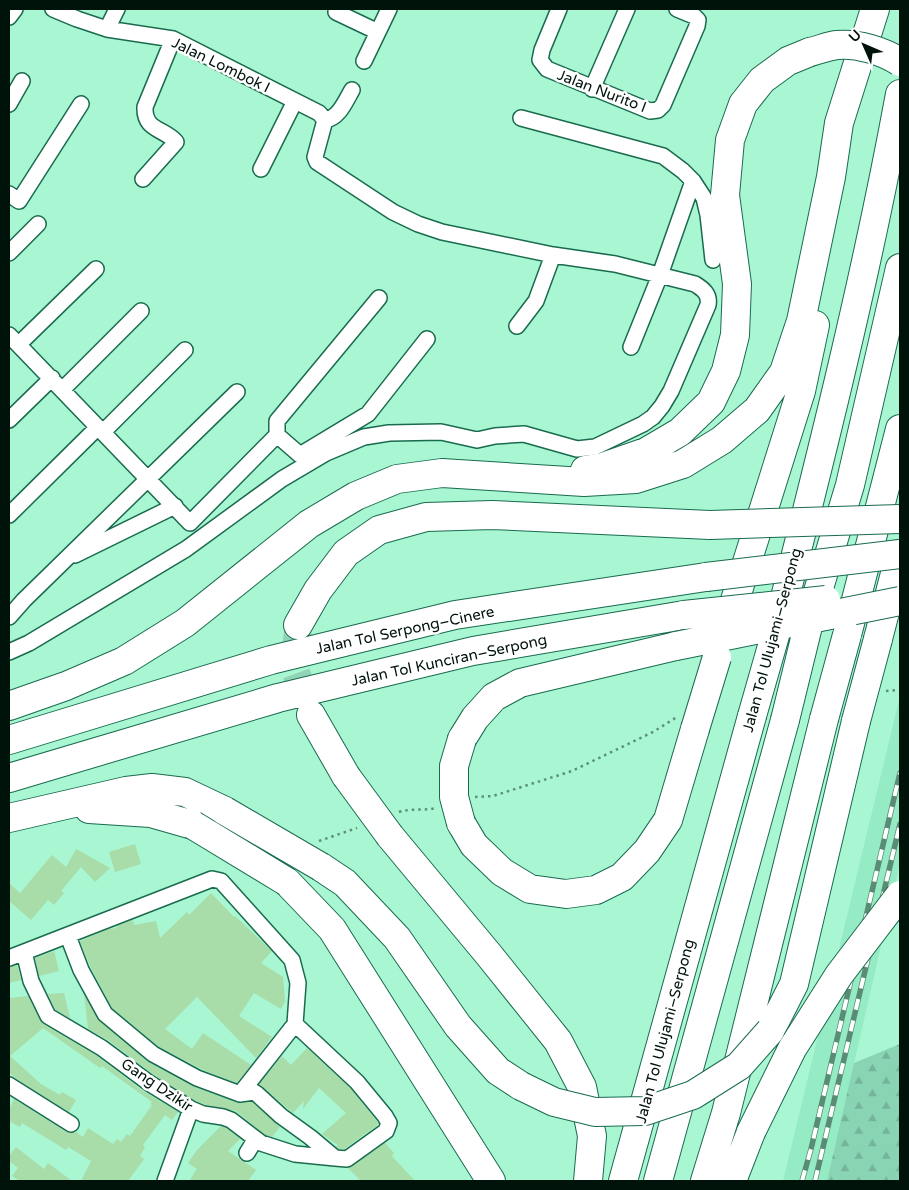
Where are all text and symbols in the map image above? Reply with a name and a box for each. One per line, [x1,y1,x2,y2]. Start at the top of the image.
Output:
north arrow [839,20,889,70]
text: U [845,26,865,46]
street label: Jalan Lombok I [169,33,273,97]
street label: Jalan Nurito I [555,66,649,116]
street label: Jalan Tol Ulujami–Serpong [739,546,805,734]
street label: Jalan Tol Serpong–Cinere [314,602,496,658]
street label: Jalan Tol Kunciran–Serpong [350,630,548,690]
street label: Jalan Tol Ulujami–Serpong [632,937,698,1125]
street label: Gang Dzikir [118,1054,196,1116]

